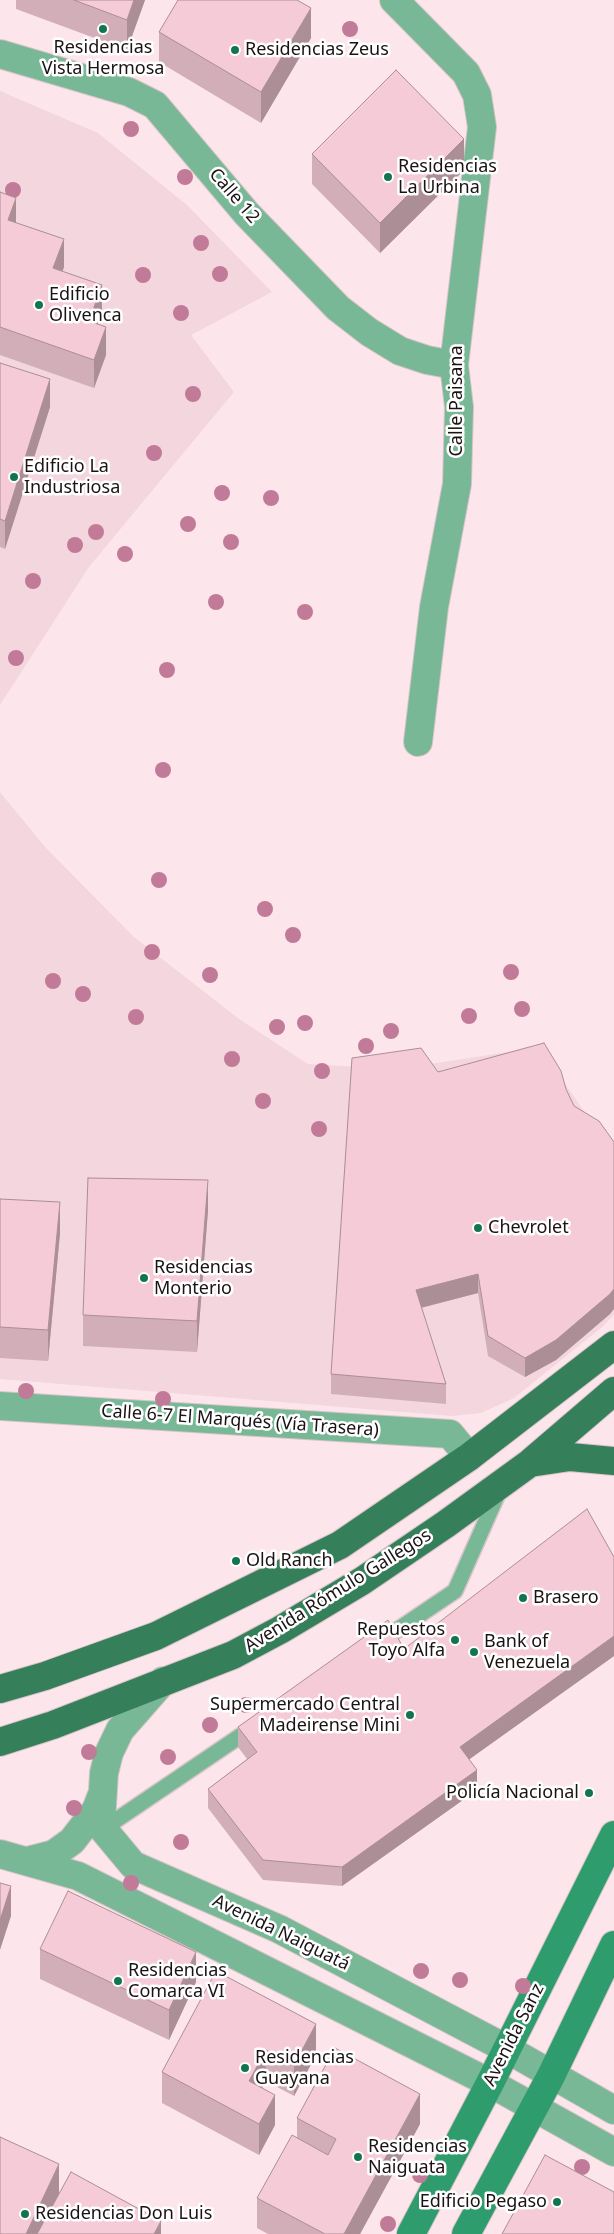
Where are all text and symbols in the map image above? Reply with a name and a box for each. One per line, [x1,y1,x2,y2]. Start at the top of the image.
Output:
marker: Residencias Vista Hermosa [97,23,109,35]
place label: Residencias Vista Hermosa [42,37,164,80]
place label: Residencias Zeus [245,39,389,61]
marker: Residencias Zeus [229,44,241,56]
place label: Residencias La Urbina [398,156,497,198]
street label: Calle 12 [204,164,264,228]
marker: Residencias La Urbina [382,171,394,183]
place label: Edificio Olivenca [49,284,122,326]
marker: Edificio Olivenca [33,299,45,311]
street label: Calle Paisana [446,345,468,457]
place label: Edificio La Industriosa [24,456,120,498]
marker: Edificio La Industriosa [8,471,20,483]
place label: Chevrolet [488,1217,569,1239]
marker: Chevrolet [472,1222,484,1234]
place label: Residencias Monterio [154,1257,253,1300]
marker: Residencias Monterio [138,1272,150,1284]
street label: Calle 6-7 El Marqués (Vía Trasera) [100,1401,380,1441]
street label: Avenida Rómulo Gallegos [241,1525,435,1657]
place label: Old Ranch [246,1550,333,1572]
marker: Old Ranch [230,1555,242,1567]
place label: Brasero [533,1587,599,1609]
marker: Brasero [517,1592,529,1604]
place label: Repuestos Toyo Alfa [357,1619,445,1662]
place label: Bank of Venezuela [484,1631,570,1674]
marker: Repuestos Toyo Alfa [449,1634,461,1646]
marker: Bank of Venezuela [468,1646,480,1658]
place label: Supermercado Central Madeirense Mini [210,1694,400,1736]
marker: Supermercado Central Madeirense Mini [404,1709,416,1721]
place label: Policía Nacional [446,1782,579,1804]
marker: Policía Nacional [583,1787,595,1799]
street label: Avenida Naiguatá [209,1890,353,1976]
place label: Residencias Comarca VI [128,1960,227,2002]
marker: Residencias Comarca VI [112,1975,124,1987]
street label: Avenida Sanz [479,1980,549,2090]
place label: Residencias Guayana [255,2047,354,2090]
marker: Residencias Guayana [239,2062,251,2074]
place label: Residencias Naiguata [368,2136,467,2178]
marker: Residencias Naiguata [352,2151,364,2163]
place label: Edificio Pegaso [420,2191,547,2213]
marker: Edificio Pegaso [551,2196,563,2208]
place label: Residencias Don Luis [35,2203,212,2225]
marker: Residencias Don Luis [19,2208,31,2220]

